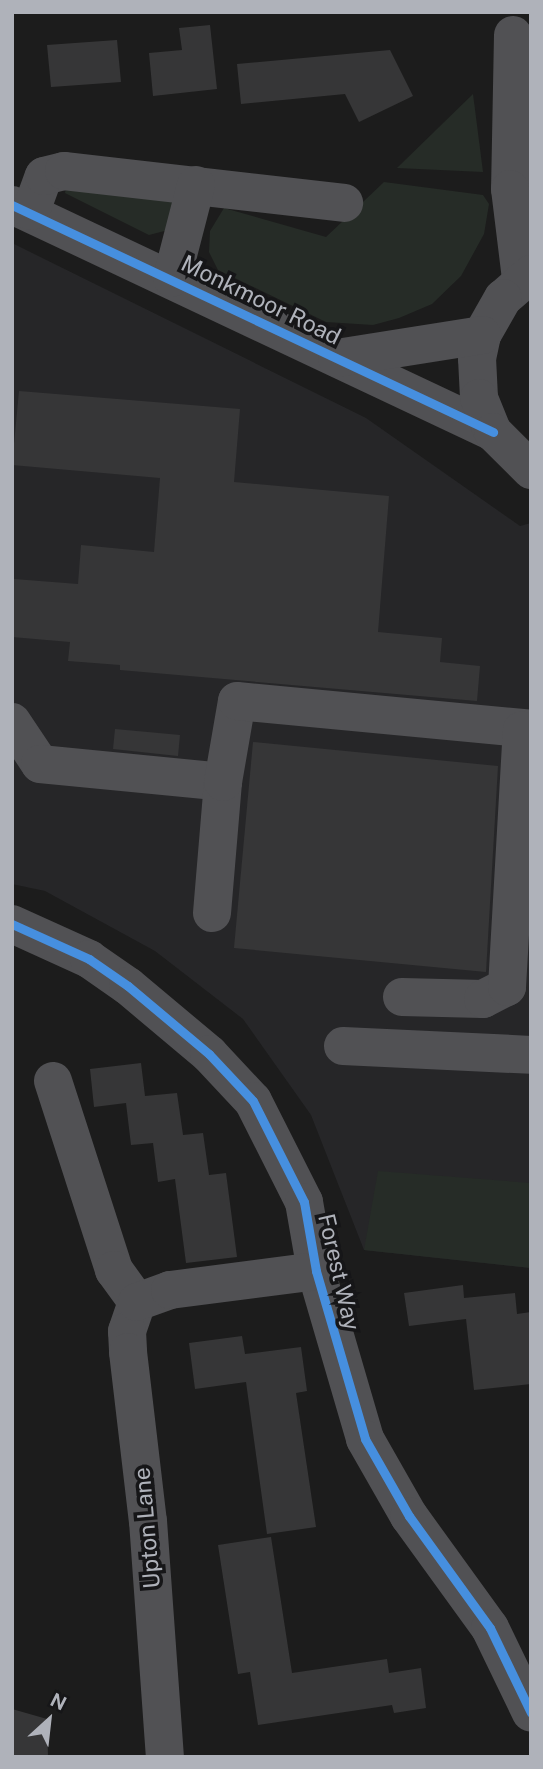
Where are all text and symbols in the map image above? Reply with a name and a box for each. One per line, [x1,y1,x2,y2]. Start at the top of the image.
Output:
street label: Monkmoor Road [177,249,345,351]
street label: Forest Way [312,1211,366,1333]
street label: Upton Lane [128,1466,166,1590]
north arrow [14,1685,84,1755]
text: N [47,1688,70,1714]

